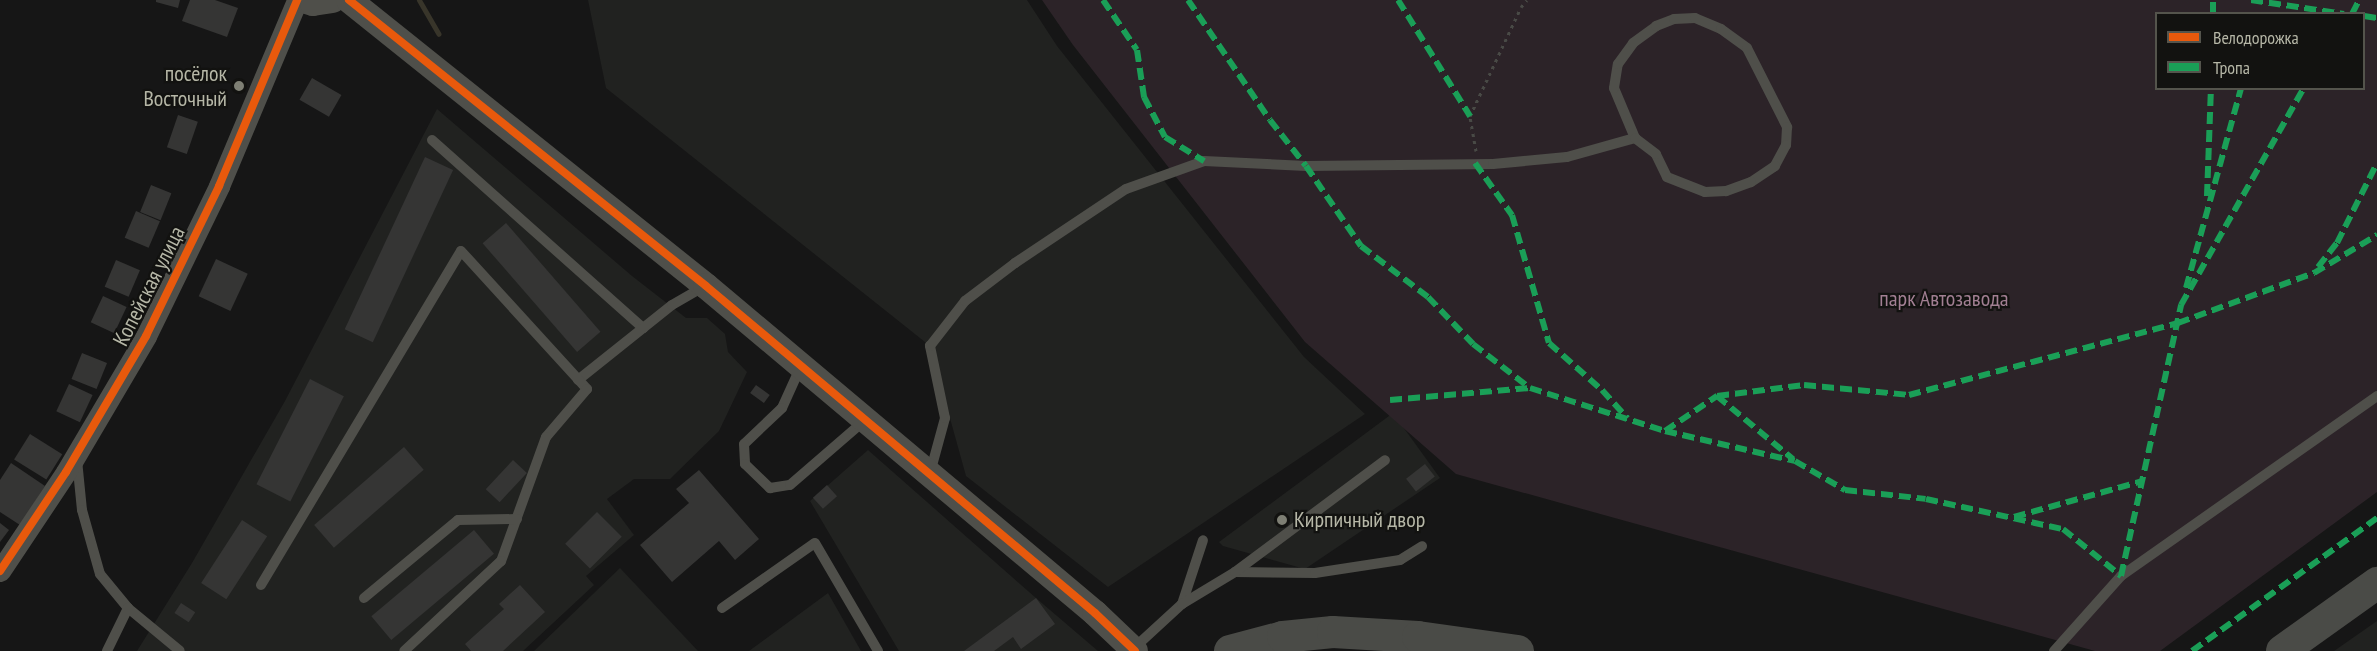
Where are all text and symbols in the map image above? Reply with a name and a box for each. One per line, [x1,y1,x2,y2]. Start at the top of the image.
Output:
legend [2155,12,2365,90]
text: Велодорожка [2213,26,2299,49]
text: Тропа [2213,56,2250,79]
place label: посёлок Восточный [143,60,227,112]
marker: посёлок Восточный [232,79,246,93]
street label: Копейская улица [108,222,190,350]
park label: парк Автозавода [1879,286,2009,312]
place label: Кирпичный двор [1294,507,1425,533]
marker: Кирпичный двор [1275,513,1289,527]

